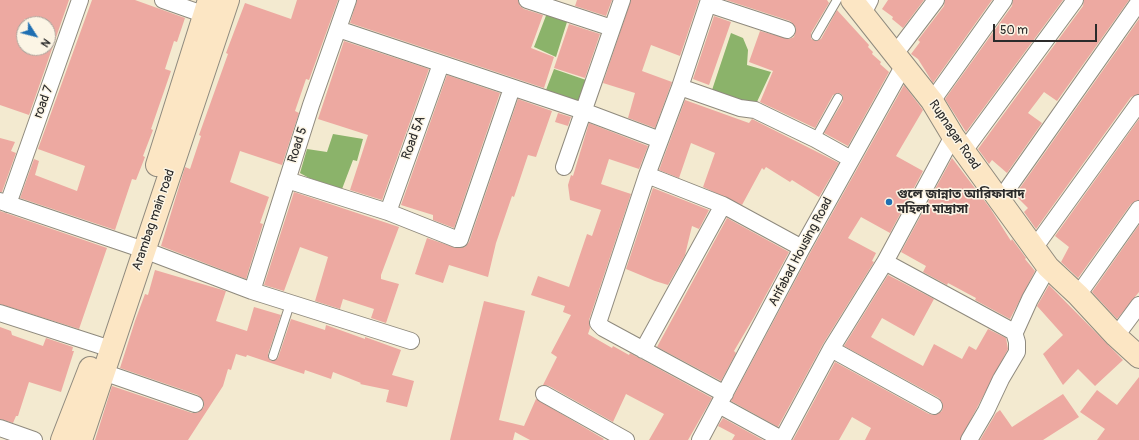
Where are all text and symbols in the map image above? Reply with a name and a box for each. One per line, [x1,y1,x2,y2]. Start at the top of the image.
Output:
north arrow [16,16,56,56]
scale bar [995,16,1099,42]
text: 50 m [1000,23,1028,38]
text: N [38,36,53,50]
street label: road 7 [31,84,57,120]
street label: Rupnagar Road [925,97,983,173]
street label: Road 5A [399,114,429,162]
street label: Road 5 [285,125,311,165]
street label: Arambag main road [129,167,179,273]
place label: গুলে জান্নাত আরিফাবাদ মহিলা মাদ্রাসা [897,187,1025,218]
street label: Arifabad Housing Road [766,195,836,309]
marker: গুলে জান্নাত আরিফাবাদ মহিলা মাদ্রাসা [884,197,894,207]

